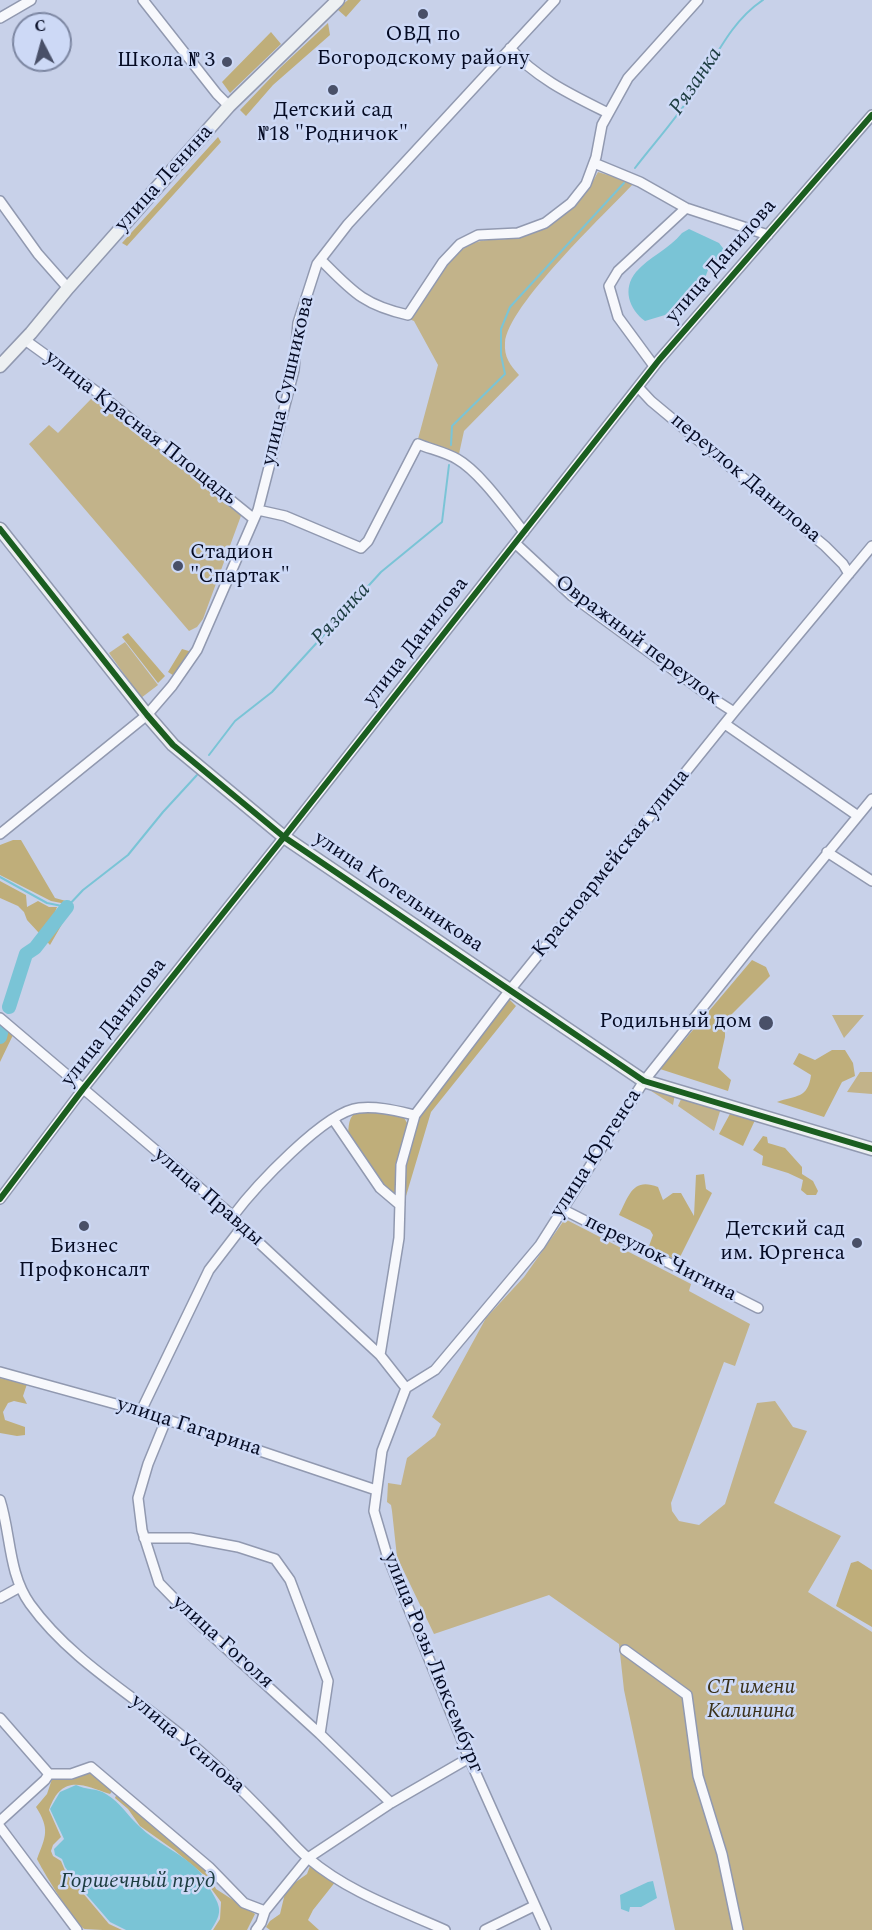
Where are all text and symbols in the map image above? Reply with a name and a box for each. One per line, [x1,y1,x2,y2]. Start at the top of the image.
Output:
marker: ОВД по Богородскому району [416,7,430,21]
north arrow [12,12,72,72]
text: С [33,14,47,39]
place label: ОВД по Богородскому району [317,23,529,73]
water label: Рязанка [665,43,729,121]
place label: Школа № 3 [117,49,215,75]
marker: Школа № 3 [220,55,234,69]
marker: Детский сад №18 "Родничок" [326,83,340,97]
place label: Детский сад №18 "Родничок" [258,99,408,149]
street label: улица Ленина [111,120,219,238]
street label: улица Данилова [661,195,783,329]
street label: улица Сушникова [257,294,321,468]
street label: улица Красная Площадь [39,346,241,512]
street label: переулок Данилова [665,409,825,549]
place label: Стадион "Спартак" [190,541,290,591]
marker: Стадион "Спартак" [171,559,185,573]
street label: Овражный переулок [549,571,725,711]
street label: улица Данилова [359,573,475,711]
water label: Рязанка [307,578,377,652]
street label: Красноармейская улица [528,764,696,964]
street label: улица Котельникова [308,827,488,959]
street label: улица Данилова [57,954,173,1092]
place label: Родильный дом [599,1010,752,1036]
marker: Родильный дом [757,1014,775,1032]
street label: улица Юргенса [546,1085,648,1223]
street label: улица Правды [148,1143,268,1253]
street label: переулок Чигина [580,1210,740,1308]
place label: Детский сад им. Юргенса [720,1218,845,1268]
marker: Бизнес Профконсалт [77,1219,91,1233]
place label: Бизнес Профконсалт [19,1235,149,1285]
marker: Детский сад им. Юргенса [850,1236,864,1250]
street label: улица Гагарина [113,1393,265,1463]
street label: улица Розы Люксембург [376,1549,488,1777]
street label: улица Гоголя [166,1591,278,1695]
park label: СТ имени Калинина [707,1676,795,1726]
street label: улица Усилова [125,1690,249,1800]
water label: Горшечный пруд [60,1870,216,1896]

